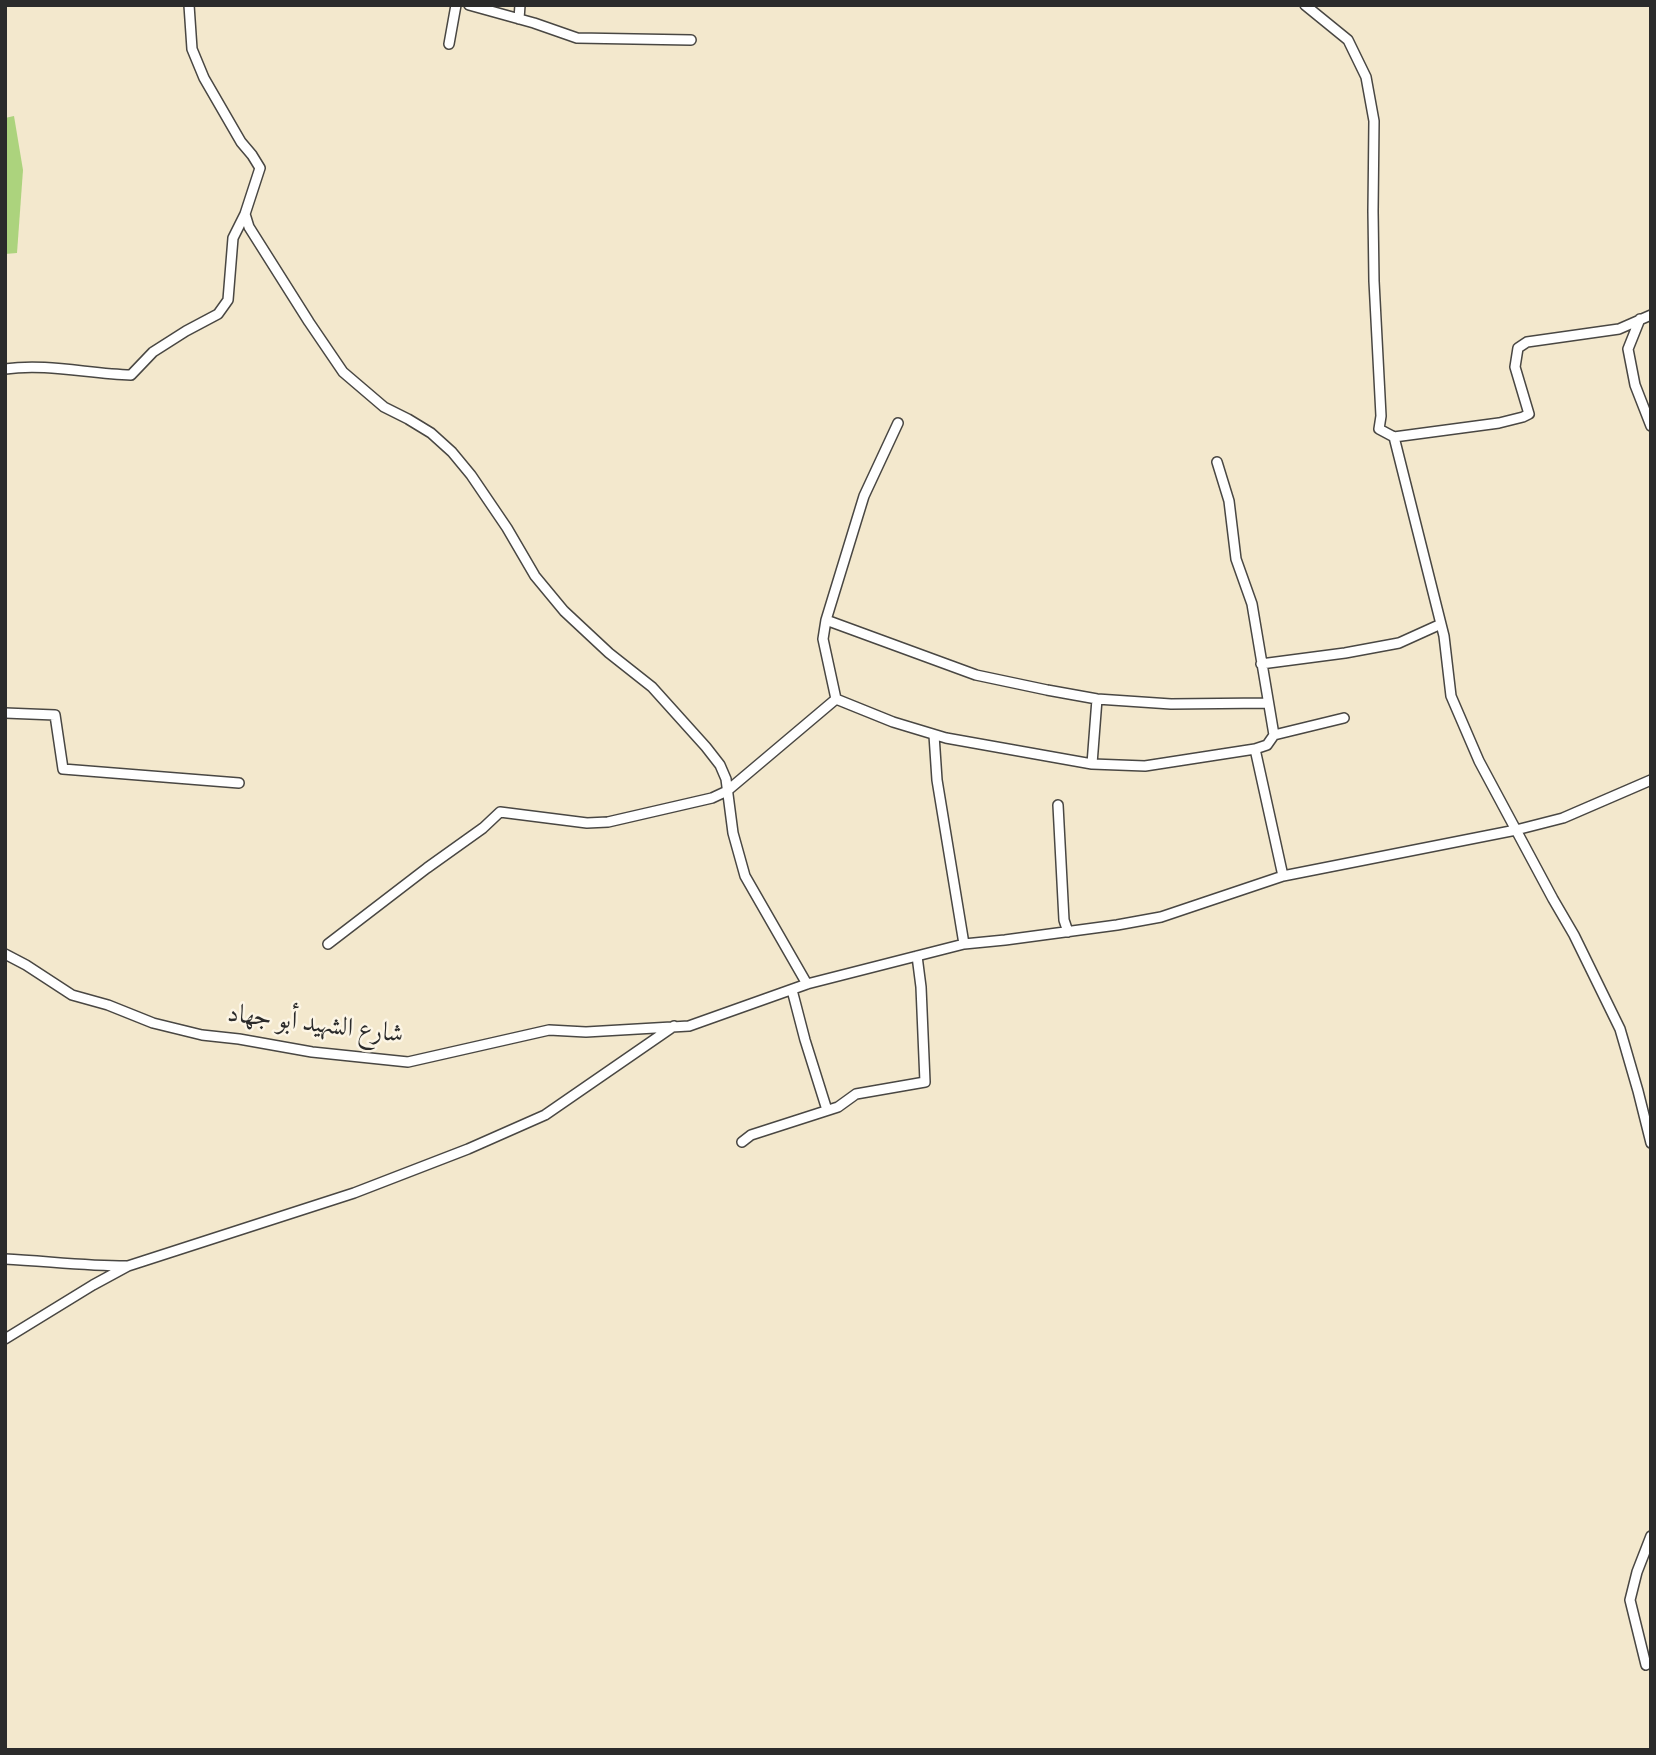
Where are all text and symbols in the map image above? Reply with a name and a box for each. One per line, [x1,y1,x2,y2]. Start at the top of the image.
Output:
street label: شارع الشهيد أبو جهاد [225,1001,405,1053]

